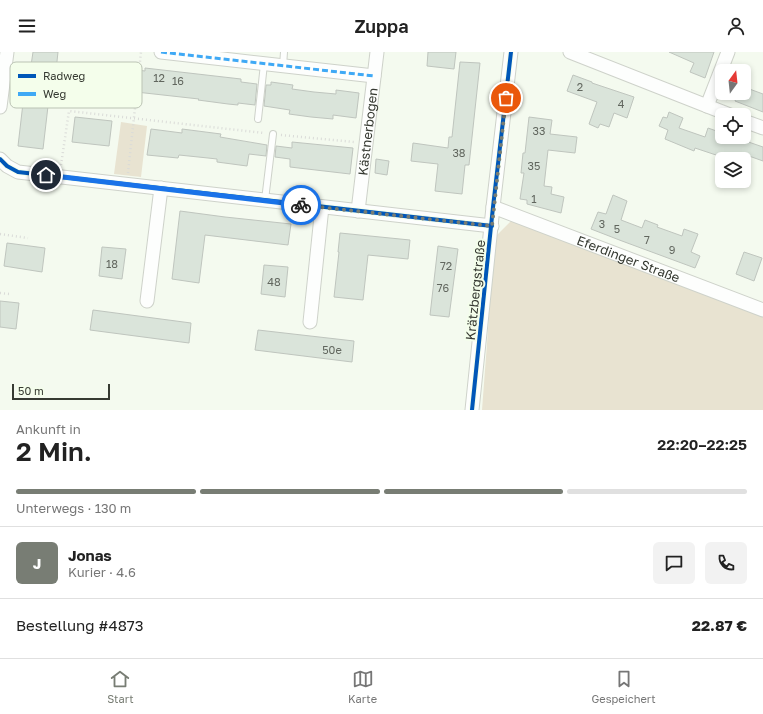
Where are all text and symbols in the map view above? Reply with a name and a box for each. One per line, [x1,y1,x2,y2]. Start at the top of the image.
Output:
icon: menu [16,15,38,37]
text: Zuppa [354,15,409,37]
icon: person [725,15,747,37]
legend [10,62,142,108]
north arrow [715,64,751,100]
map controls [715,64,751,188]
text: Radweg [43,69,85,82]
house number: 12 [153,71,165,84]
house number: 16 [172,74,184,87]
house number: 2 [577,80,583,93]
pin [489,81,523,115]
text: Weg [43,87,66,100]
street label: Kästnerbogen [354,87,381,176]
icon: bag [495,87,517,109]
house number: 4 [618,97,625,110]
button: locate [715,108,751,144]
house number: 33 [533,124,545,137]
house number: 38 [452,146,466,159]
button: layers [715,152,751,188]
pin [29,158,63,192]
house number: 35 [528,159,540,172]
icon: home [35,164,57,186]
courier [281,185,321,225]
house number: 1 [531,192,537,205]
icon: bike [290,194,312,216]
house number: 3 [599,217,605,230]
house number: 5 [614,222,620,235]
street label: Eferdinger Straße [575,232,682,286]
house number: 7 [644,233,650,246]
street label: Krätzbergstraße [462,239,488,341]
house number: 9 [669,243,675,256]
house number: 18 [106,257,118,270]
house number: 72 [440,259,452,272]
house number: 48 [267,275,281,288]
house number: 76 [437,281,450,294]
house number: 50e [322,343,342,356]
scale bar [12,382,110,401]
text: 50 m [18,384,44,397]
text: Ankunft in [16,421,81,437]
text: 22:20–22:25 [657,435,747,453]
text: 2 Min. [16,436,92,467]
text: Unterwegs · 130 m [16,500,131,516]
button: chat [653,542,695,584]
button: phone [705,542,747,584]
text: Jonas [68,546,112,564]
text: J [33,554,41,572]
text: Kurier · 4.6 [68,564,136,580]
text: Bestellung #4873 [16,616,144,634]
text: 22.87 € [692,616,747,634]
tab: Start [107,668,134,705]
tab: Karte [348,668,377,705]
tab: Gespeichert [592,668,656,705]

